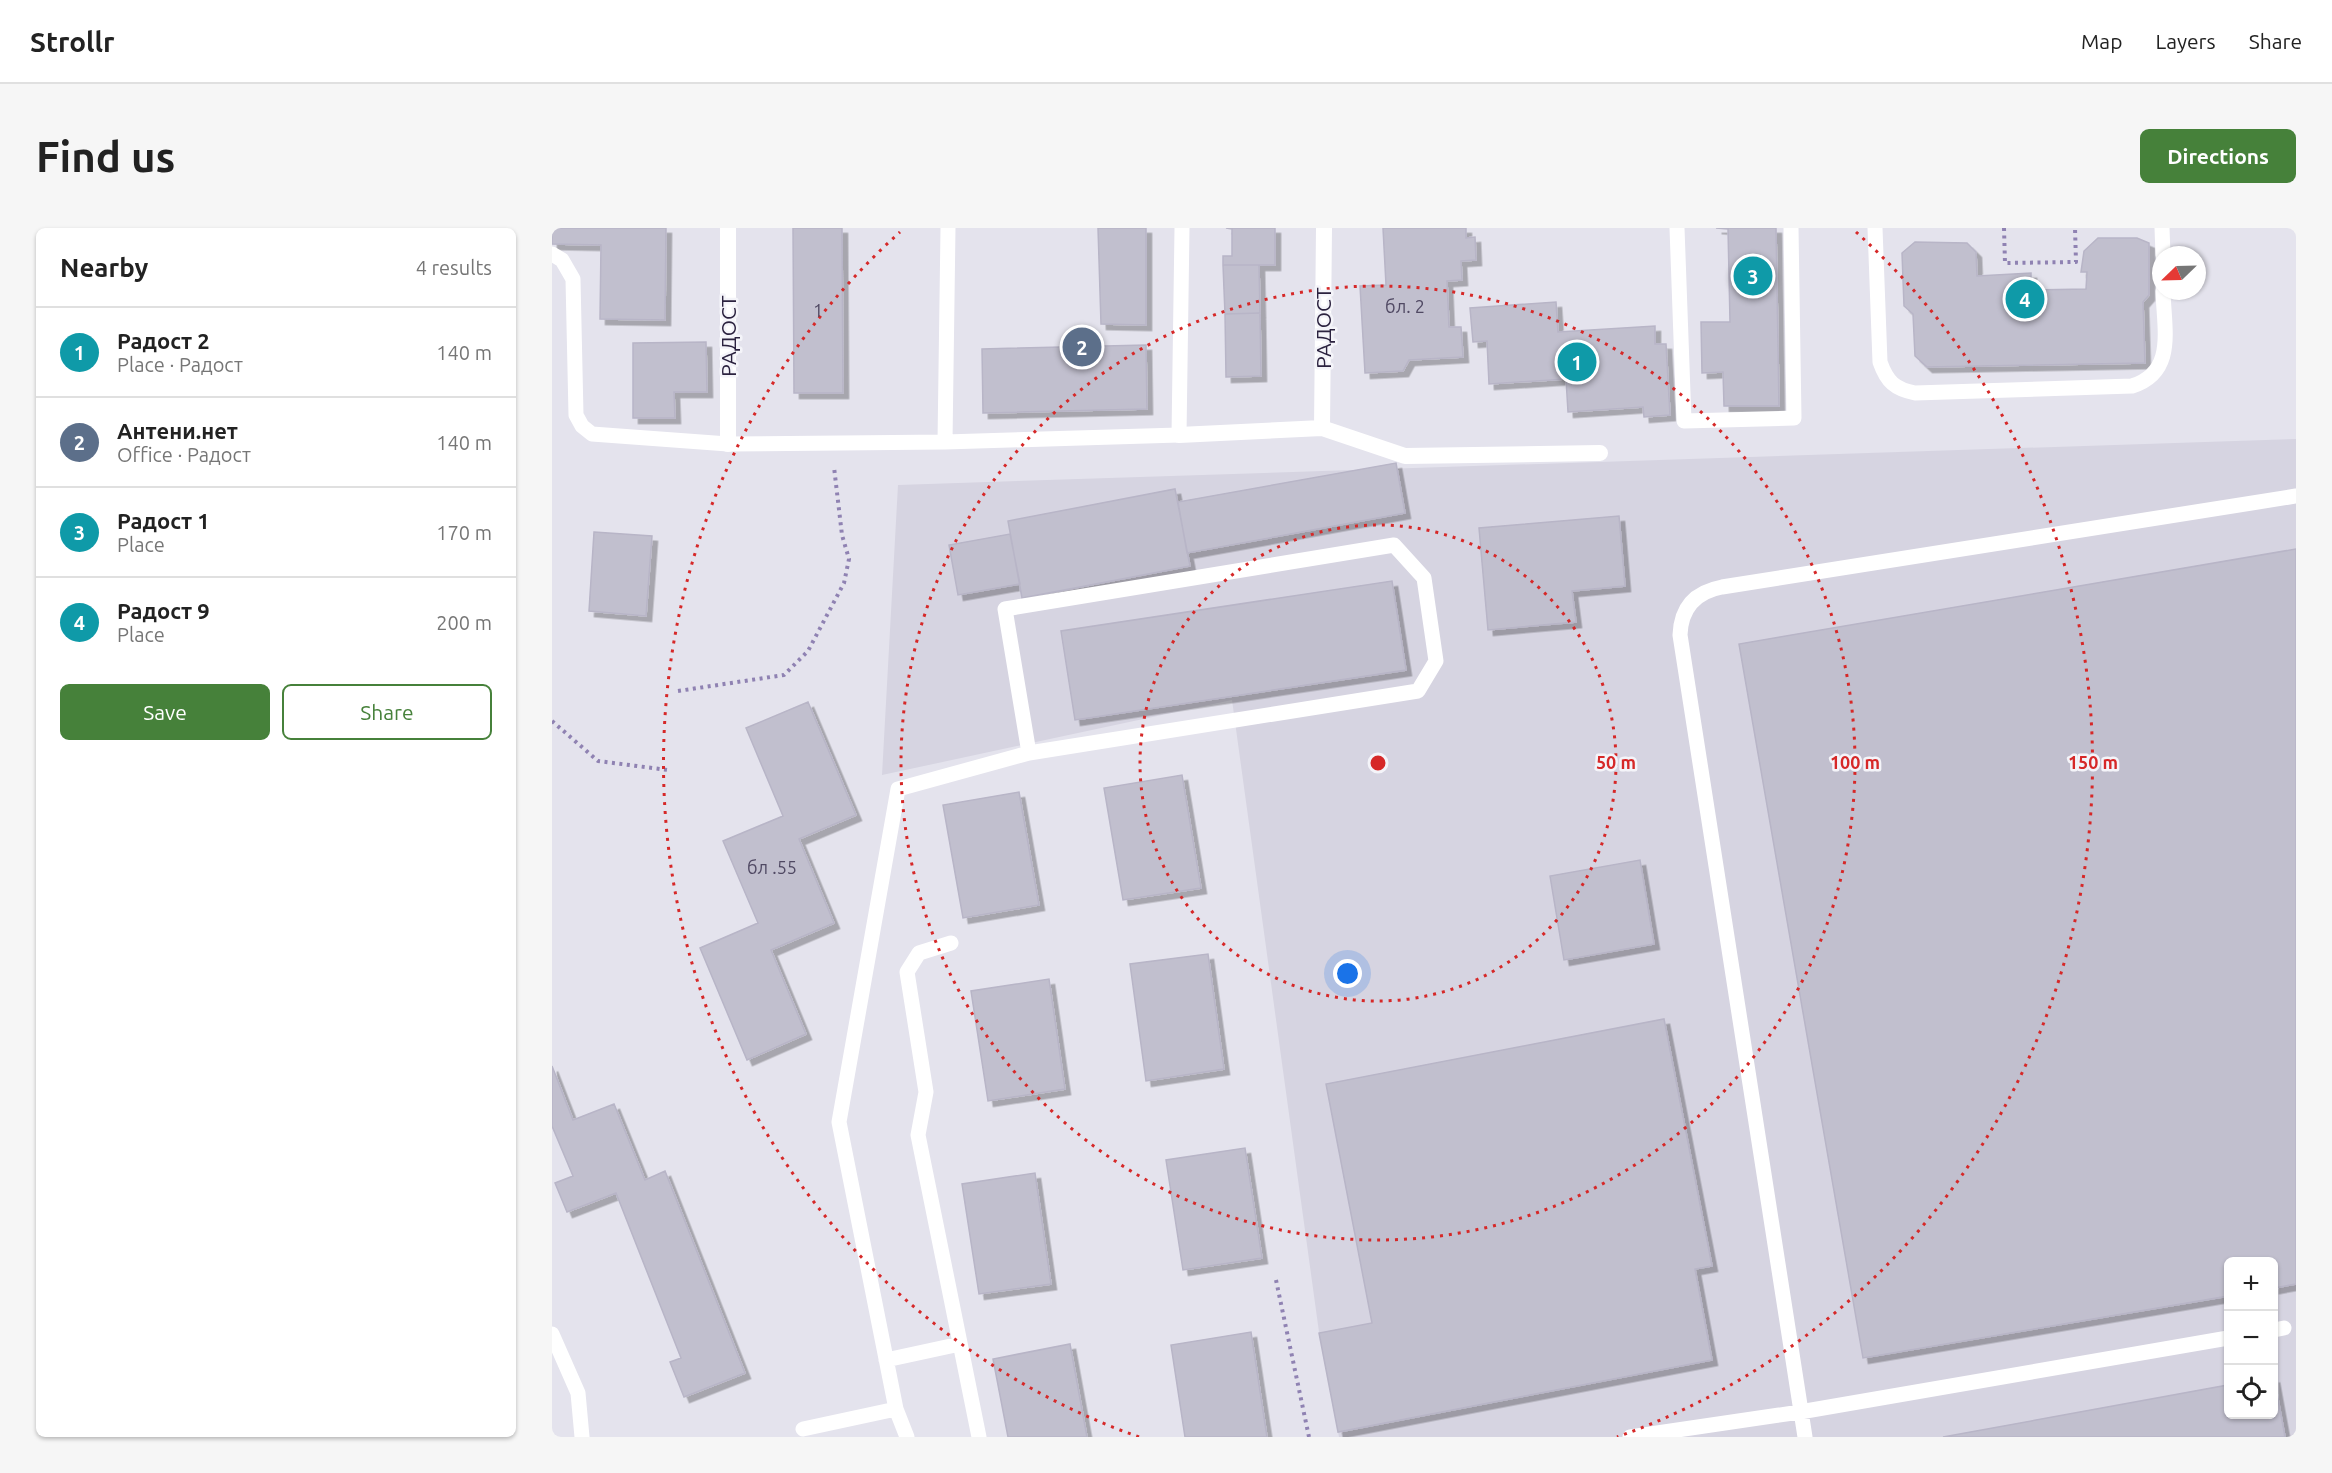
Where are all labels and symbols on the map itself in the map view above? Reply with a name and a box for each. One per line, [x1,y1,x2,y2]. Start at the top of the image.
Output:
north arrow [2152,246,2206,300]
pin: 3 [1734,254,1772,298]
pin: 4 [2006,276,2044,322]
street label: РАДОСТ [1311,287,1335,369]
street label: РАДОСТ [716,295,740,377]
house number: бл. 2 [1385,296,1425,316]
house number: 1 [813,300,823,320]
pin: 2 [1062,324,1102,370]
pin: 1 [1558,340,1596,384]
text: 50 m [1596,752,1636,772]
text: 100 m [1830,752,1880,772]
text: 150 m [2068,752,2118,772]
centre of rings [1368,753,1388,773]
house number: бл .55 [747,857,797,877]
your location [1333,959,1362,988]

